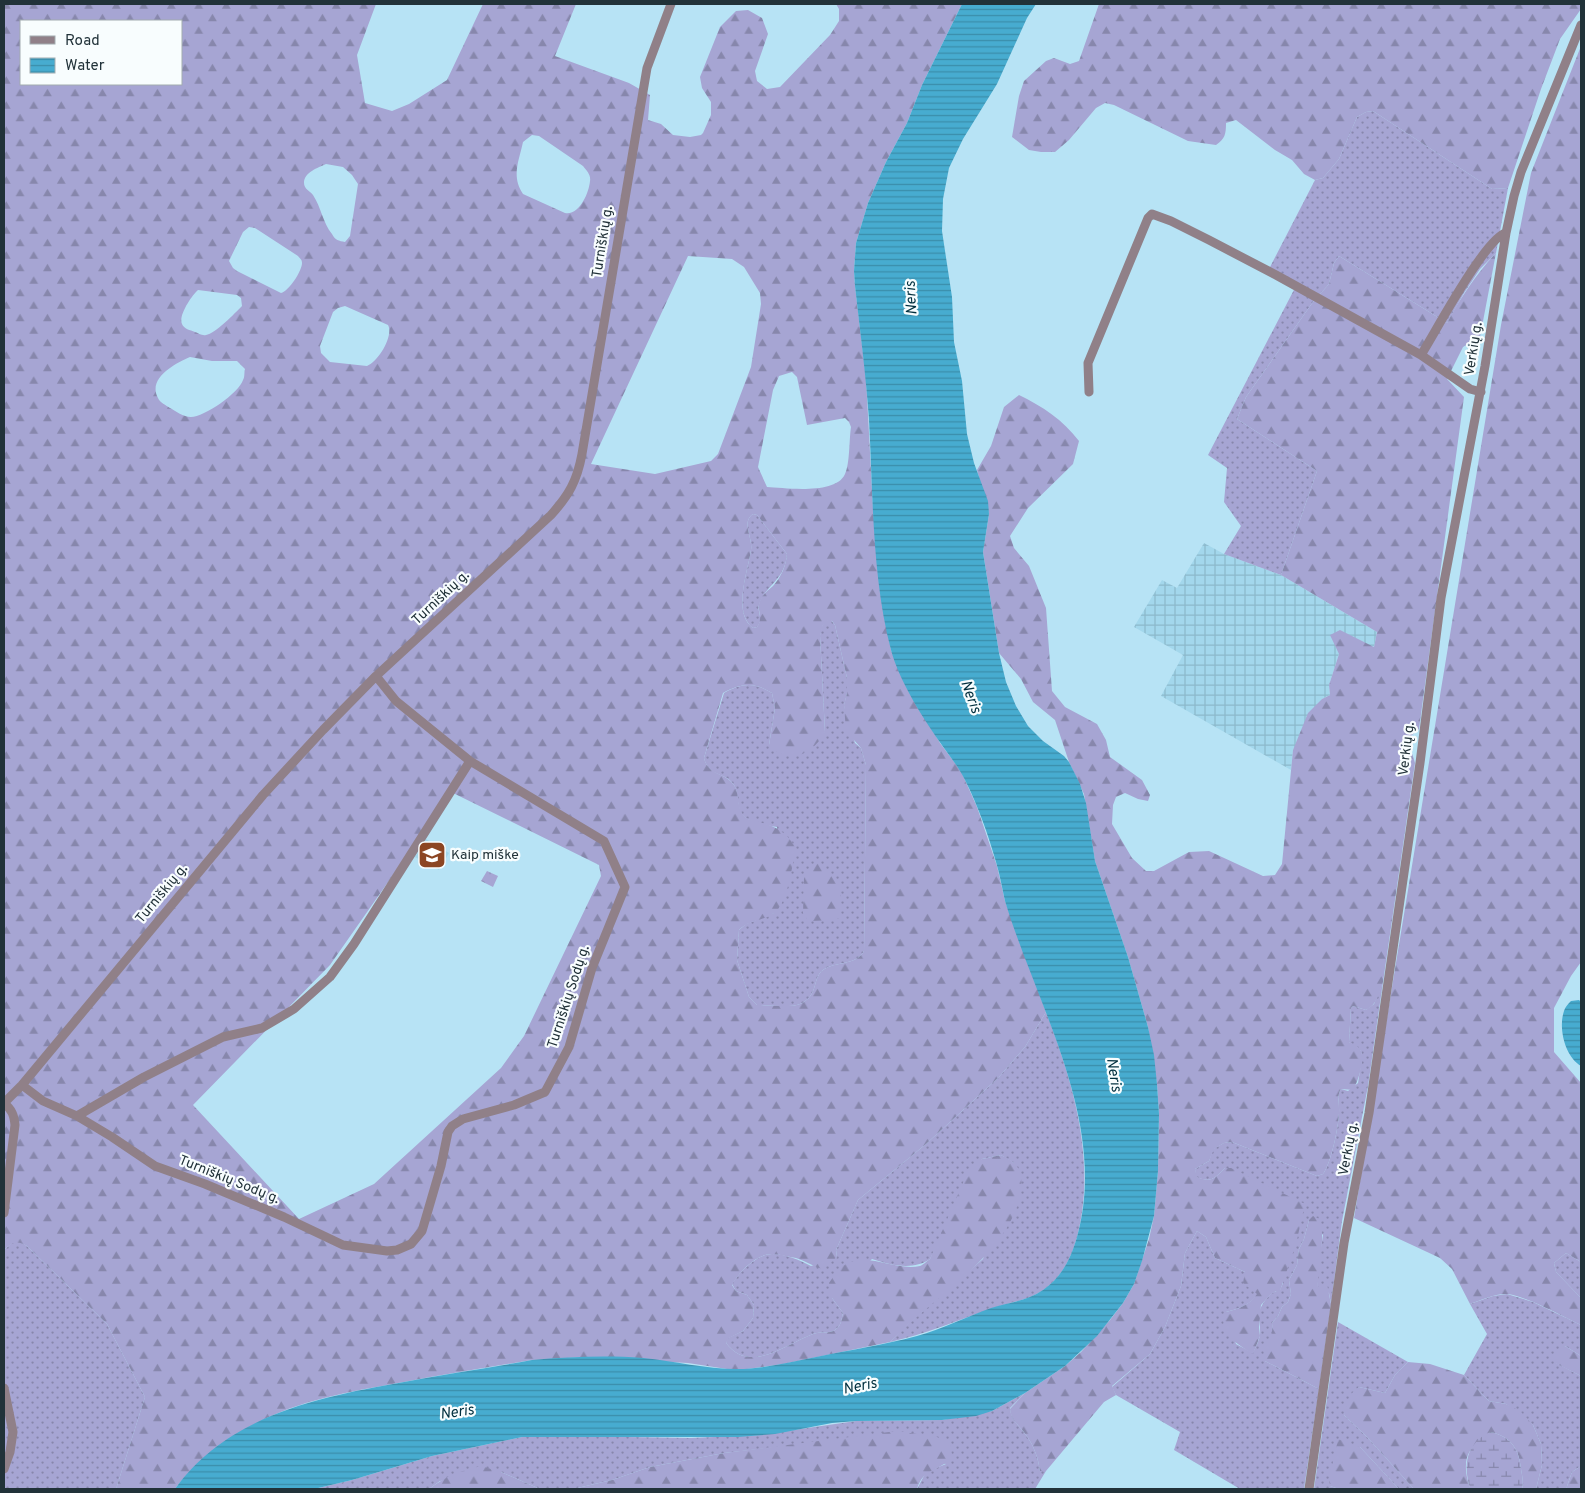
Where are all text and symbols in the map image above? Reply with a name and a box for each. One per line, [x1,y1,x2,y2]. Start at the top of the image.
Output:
legend [20,20,182,85]
text: Road [65,32,100,51]
text: Water [65,57,105,76]
street label: Turniškių g. [589,205,617,279]
water label: Neris [902,280,922,315]
street label: Verkių g. [1461,321,1487,377]
street label: Turniškių g. [409,567,473,629]
water label: Neris [955,678,985,716]
street label: Verkių g. [1395,721,1419,777]
school or university icon: Kaip miške [417,840,447,870]
place label: Kaip miške [451,847,519,864]
street label: Turniškių g. [132,861,192,927]
street label: Turniškių Sodų g. [544,943,594,1051]
water label: Neris [1101,1057,1125,1094]
street label: Verkių g. [1336,1121,1362,1177]
street label: Turniškių Sodų g. [176,1152,282,1208]
water label: Neris [841,1374,879,1400]
water label: Neris [439,1401,475,1425]

